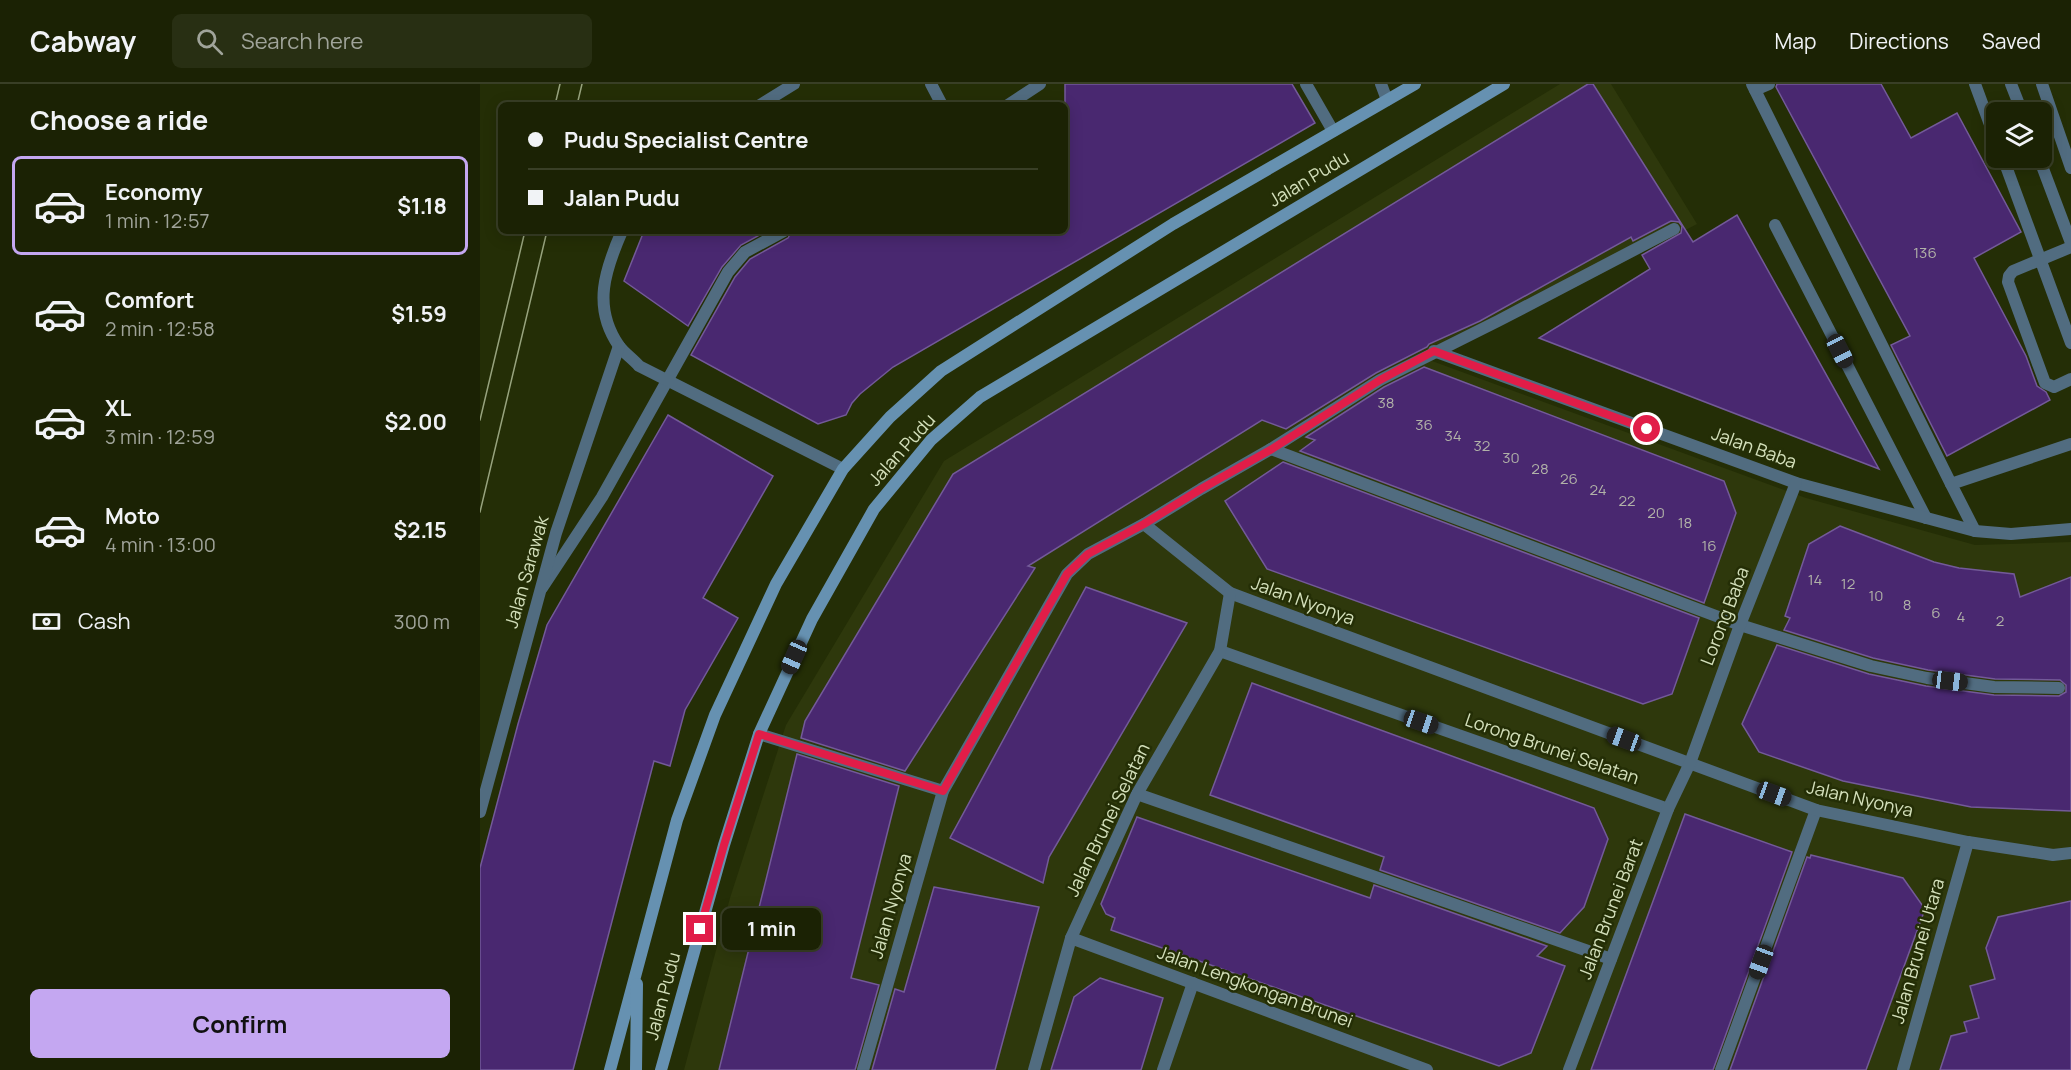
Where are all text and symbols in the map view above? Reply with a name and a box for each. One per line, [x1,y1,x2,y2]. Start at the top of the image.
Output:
search box [172,14,592,68]
text: Cabway [30,22,136,60]
icon: search [193,25,226,58]
text: Search here [241,26,363,56]
text: Map [1775,27,1816,55]
text: Directions [1849,27,1949,55]
text: Saved [1982,27,2041,55]
text: Choose a ride [30,101,208,138]
map controls [1986,102,2052,168]
button: layers [1986,102,2052,168]
text: Pudu Specialist Centre [564,125,808,155]
street label: Jalan Pudu [1264,145,1353,212]
text: Economy [105,177,203,207]
icon: car [33,179,87,233]
text: Jalan Pudu [564,183,680,213]
text: $1.18 [397,191,447,221]
text: 1 min · 12:57 [105,207,210,234]
house number: 136 [1913,242,1937,263]
text: Comfort [105,285,194,315]
icon: car [33,287,87,341]
text: $1.59 [391,299,447,329]
text: 2 min · 12:58 [105,315,215,342]
car [1824,331,1856,371]
house number: 38 [1377,392,1395,413]
text: XL [105,393,131,423]
icon: car [33,395,87,449]
text: $2.00 [384,407,447,437]
street label: Jalan Pudu [862,408,940,491]
house number: 36 [1415,414,1433,435]
route start [1633,415,1660,442]
street label: Jalan Baba [1709,421,1800,473]
text: 3 min · 12:59 [105,423,215,450]
house number: 34 [1444,425,1462,446]
house number: 32 [1474,435,1490,456]
house number: 30 [1502,447,1520,468]
house number: 28 [1531,458,1549,479]
house number: 26 [1560,468,1578,489]
house number: 24 [1589,479,1607,500]
house number: 22 [1618,490,1636,511]
text: Moto [105,501,160,531]
house number: 20 [1647,502,1665,523]
icon: car [33,503,87,557]
street label: Jalan Sarawak [499,512,554,631]
house number: 18 [1678,512,1692,533]
text: $2.15 [394,515,447,545]
text: 4 min · 13:00 [105,531,216,558]
house number: 16 [1701,535,1717,556]
street label: Lorong Baba [1694,563,1754,668]
house number: 14 [1808,569,1822,590]
street label: Jalan Nyonya [1248,570,1358,630]
house number: 12 [1841,573,1855,594]
house number: 10 [1869,585,1884,606]
house number: 8 [1903,594,1911,615]
house number: 6 [1931,602,1941,623]
icon: cash [30,605,63,638]
text: Cash [78,606,131,636]
house number: 4 [1957,606,1966,627]
text: 300 m [394,608,450,635]
house number: 2 [1996,610,2004,631]
car [778,637,810,677]
car [1931,670,1969,692]
street label: Lorong Brunei Selatan [1462,707,1643,789]
car [1401,708,1441,736]
car [1604,724,1644,754]
street label: Jalan Brunei Selatan [1060,739,1155,900]
street label: Jalan Nyonya [1805,774,1916,822]
car [1754,779,1794,809]
street label: Jalan Brunei Barat [1572,835,1648,982]
street label: Jalan Nyonya [864,850,917,961]
street label: Jalan Brunei Utara [1885,875,1949,1026]
callout: 1 min [721,908,820,950]
route end [686,915,713,942]
text: 1 min [747,915,796,942]
street label: Jalan Lengkongan Brunei [1154,940,1356,1033]
car [1746,942,1776,982]
street label: Jalan Pudu [639,949,685,1042]
button: Confirm [30,989,450,1058]

